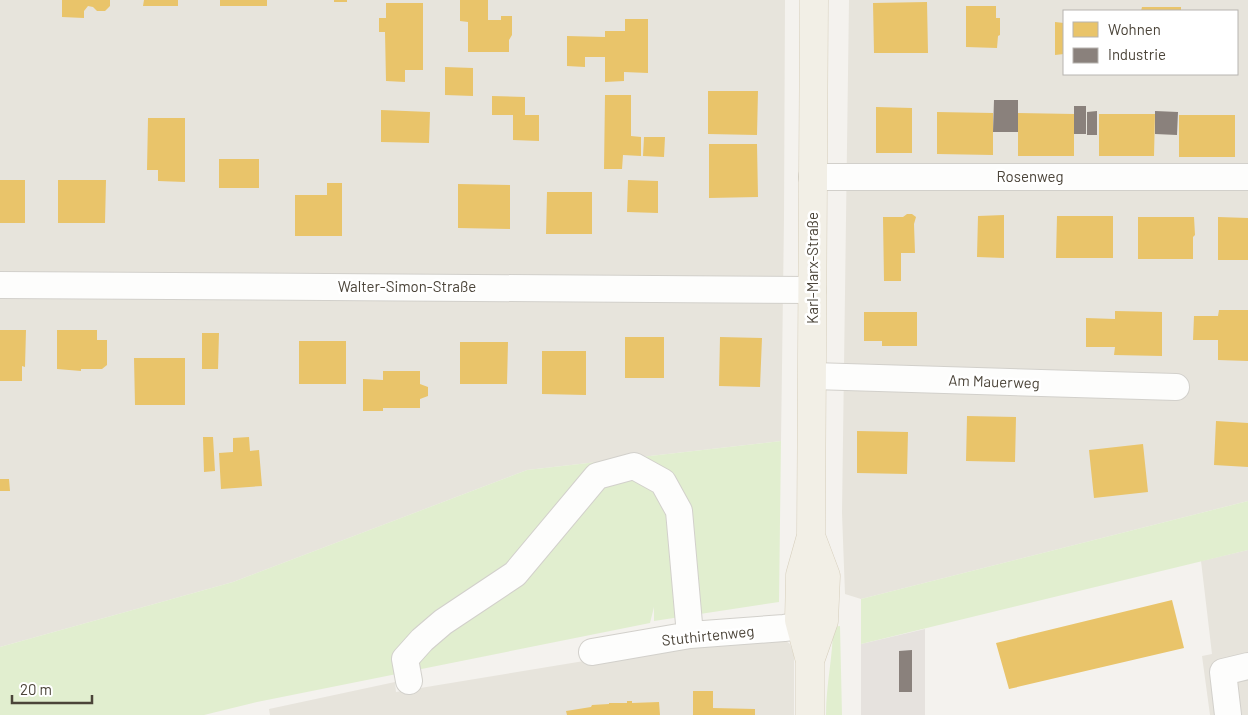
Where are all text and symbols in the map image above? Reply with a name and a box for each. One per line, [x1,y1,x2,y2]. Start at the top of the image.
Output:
legend [1063,10,1238,75]
text: Wohnen [1108,20,1161,38]
text: Industrie [1108,45,1166,63]
street label: Rosenweg [996,167,1064,185]
street label: Karl-Marx-Straße [803,212,821,324]
street label: Walter-Simon-Straße [338,277,476,295]
street label: Am Mauerweg [948,370,1040,392]
street label: Stuthirtenweg [661,621,755,649]
scale bar [12,672,92,704]
text: 20 m [20,680,52,698]

